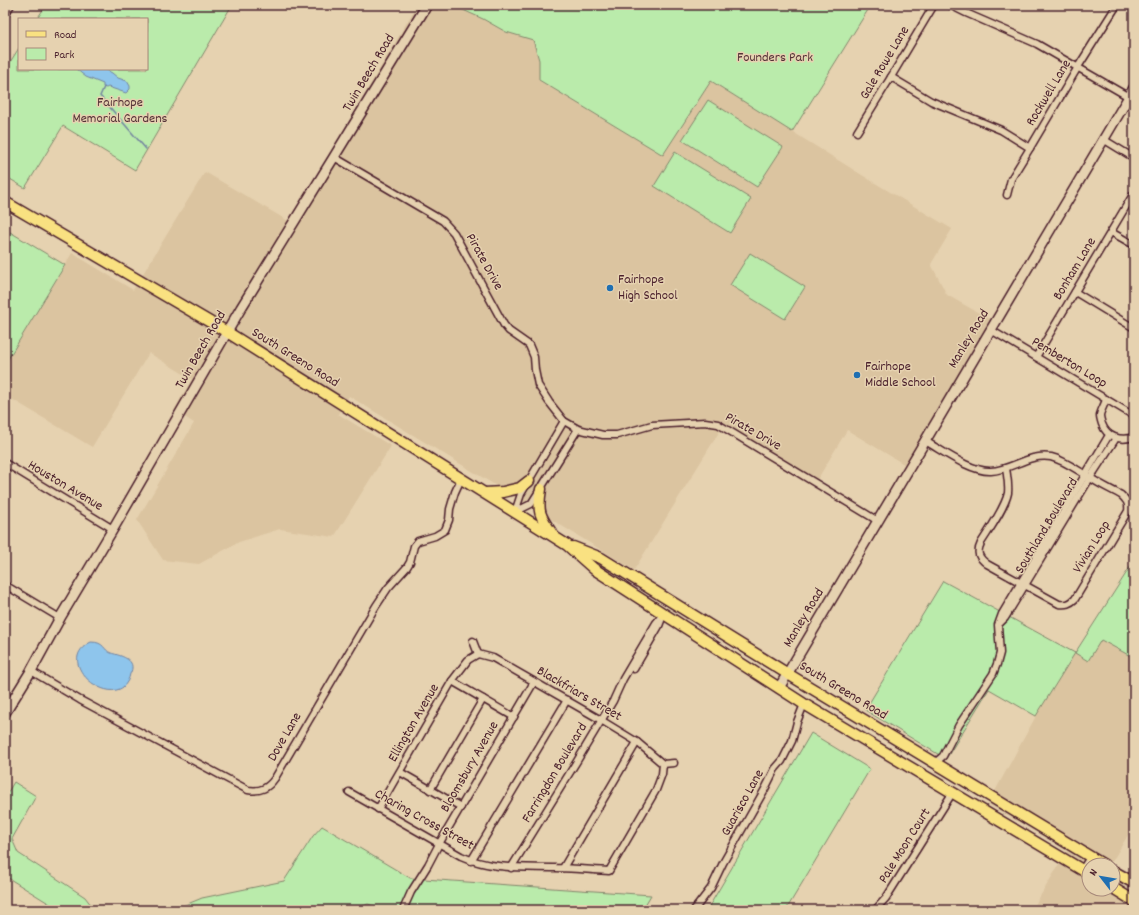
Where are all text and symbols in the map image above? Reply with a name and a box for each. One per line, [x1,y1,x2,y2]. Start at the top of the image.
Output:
legend [18,18,148,70]
street label: Gale Rowe Lane [855,22,915,104]
text: Road [54,27,76,44]
street label: Twin Beech Road [338,30,400,116]
text: Park [54,47,75,64]
park label: Founders Park [737,48,813,68]
street label: Rockwell Lane [1021,56,1077,130]
park label: Fairhope Memorial Gardens [73,93,168,129]
street label: Pirate Drive [460,230,508,294]
street label: Bonham Lane [1048,234,1102,304]
place label: Fairhope High School [618,270,678,306]
marker: Fairhope High School [605,283,615,293]
street label: Manley Road [943,306,995,372]
street label: Twin Beech Road [171,307,231,393]
street label: South Greeno Road [247,323,343,393]
street label: Pemberton Loop [1027,332,1111,394]
place label: Fairhope Middle School [865,357,936,393]
marker: Fairhope Middle School [852,370,862,380]
street label: Pirate Drive [721,408,785,456]
street label: Houston Avenue [24,456,106,516]
street label: Southland Boulevard [1010,474,1084,578]
street label: Vivian Loop [1068,517,1116,577]
street label: Manley Road [778,585,830,651]
street label: South Greeno Road [795,657,891,725]
street label: Blackfriars Street [533,661,625,727]
street label: Ellington Avenue [383,680,445,766]
street label: Dove Lane [263,709,307,765]
street label: Bloomsbury Avenue [436,718,504,816]
street label: Farringdon Boulevard [517,719,593,827]
street label: Guarisco Lane [716,766,770,840]
street label: Charing Cross Street [371,784,477,856]
street label: Pale Moon Court [874,804,936,888]
north arrow [1081,857,1121,897]
text: N [1086,866,1103,879]

